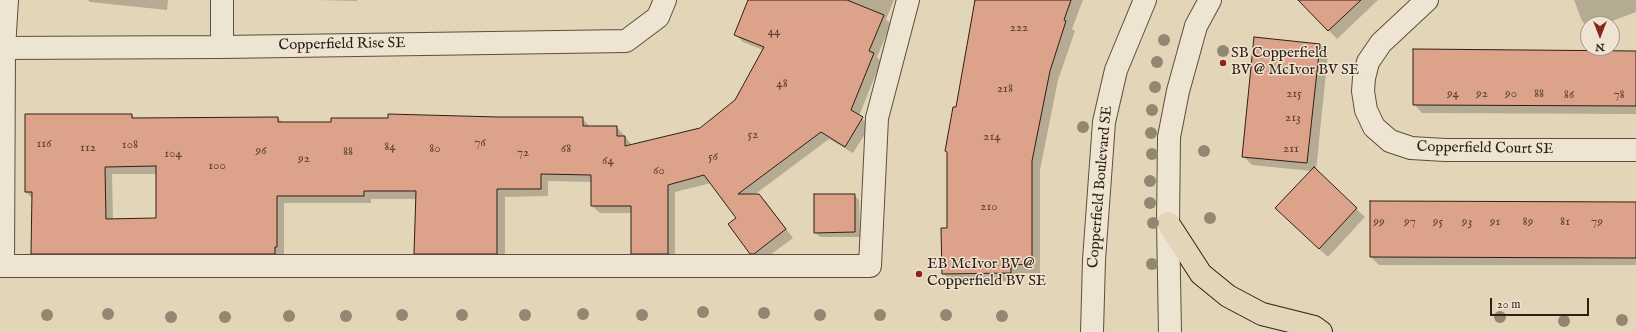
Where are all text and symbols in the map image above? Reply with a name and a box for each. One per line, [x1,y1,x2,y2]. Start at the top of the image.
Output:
north arrow [1580,16,1620,56]
house number: 222 [1010,20,1028,36]
house number: 44 [768,24,780,40]
street label: Copperfield Rise SE [278,35,406,55]
text: N [1595,40,1605,54]
place label: SB Copperfield BV @ McIvor BV SE [1231,45,1359,80]
marker: SB Copperfield BV @ McIvor BV SE [1218,58,1228,68]
house number: 48 [776,76,788,92]
house number: 218 [997,81,1013,97]
house number: 215 [1286,86,1302,102]
house number: 94 [1447,86,1459,102]
house number: 92 [1476,86,1488,102]
house number: 90 [1505,86,1517,102]
house number: 88 [1534,86,1544,102]
house number: 86 [1564,87,1574,103]
house number: 78 [1613,87,1625,103]
street label: Copperfield Boulevard SE [1085,105,1117,269]
house number: 213 [1285,110,1301,126]
house number: 52 [748,127,758,143]
house number: 214 [983,129,1001,145]
house number: 76 [474,135,486,151]
house number: 116 [36,136,52,152]
house number: 108 [122,137,138,153]
house number: 84 [384,139,396,155]
street label: Copperfield Court SE [1416,139,1554,159]
house number: 112 [80,140,96,156]
house number: 80 [429,141,441,157]
house number: 68 [561,141,571,157]
house number: 211 [1283,141,1299,157]
house number: 96 [255,143,267,159]
house number: 88 [343,144,353,160]
house number: 72 [517,145,529,161]
house number: 104 [164,146,182,162]
house number: 56 [708,149,718,165]
house number: 92 [298,151,310,167]
house number: 64 [602,153,614,169]
house number: 100 [208,158,226,174]
house number: 60 [653,163,665,179]
house number: 210 [980,199,998,215]
house number: 99 [1373,214,1385,230]
house number: 97 [1404,214,1416,230]
house number: 95 [1433,214,1443,230]
house number: 93 [1462,214,1472,230]
house number: 91 [1490,214,1500,230]
house number: 89 [1523,214,1533,230]
house number: 81 [1560,214,1570,230]
house number: 79 [1591,214,1603,230]
place label: EB McIvor BV @ Copperfield BV SE [927,256,1046,291]
marker: EB McIvor BV @ Copperfield BV SE [914,269,924,279]
scale bar [1492,290,1591,316]
text: 20 m [1497,297,1520,312]

